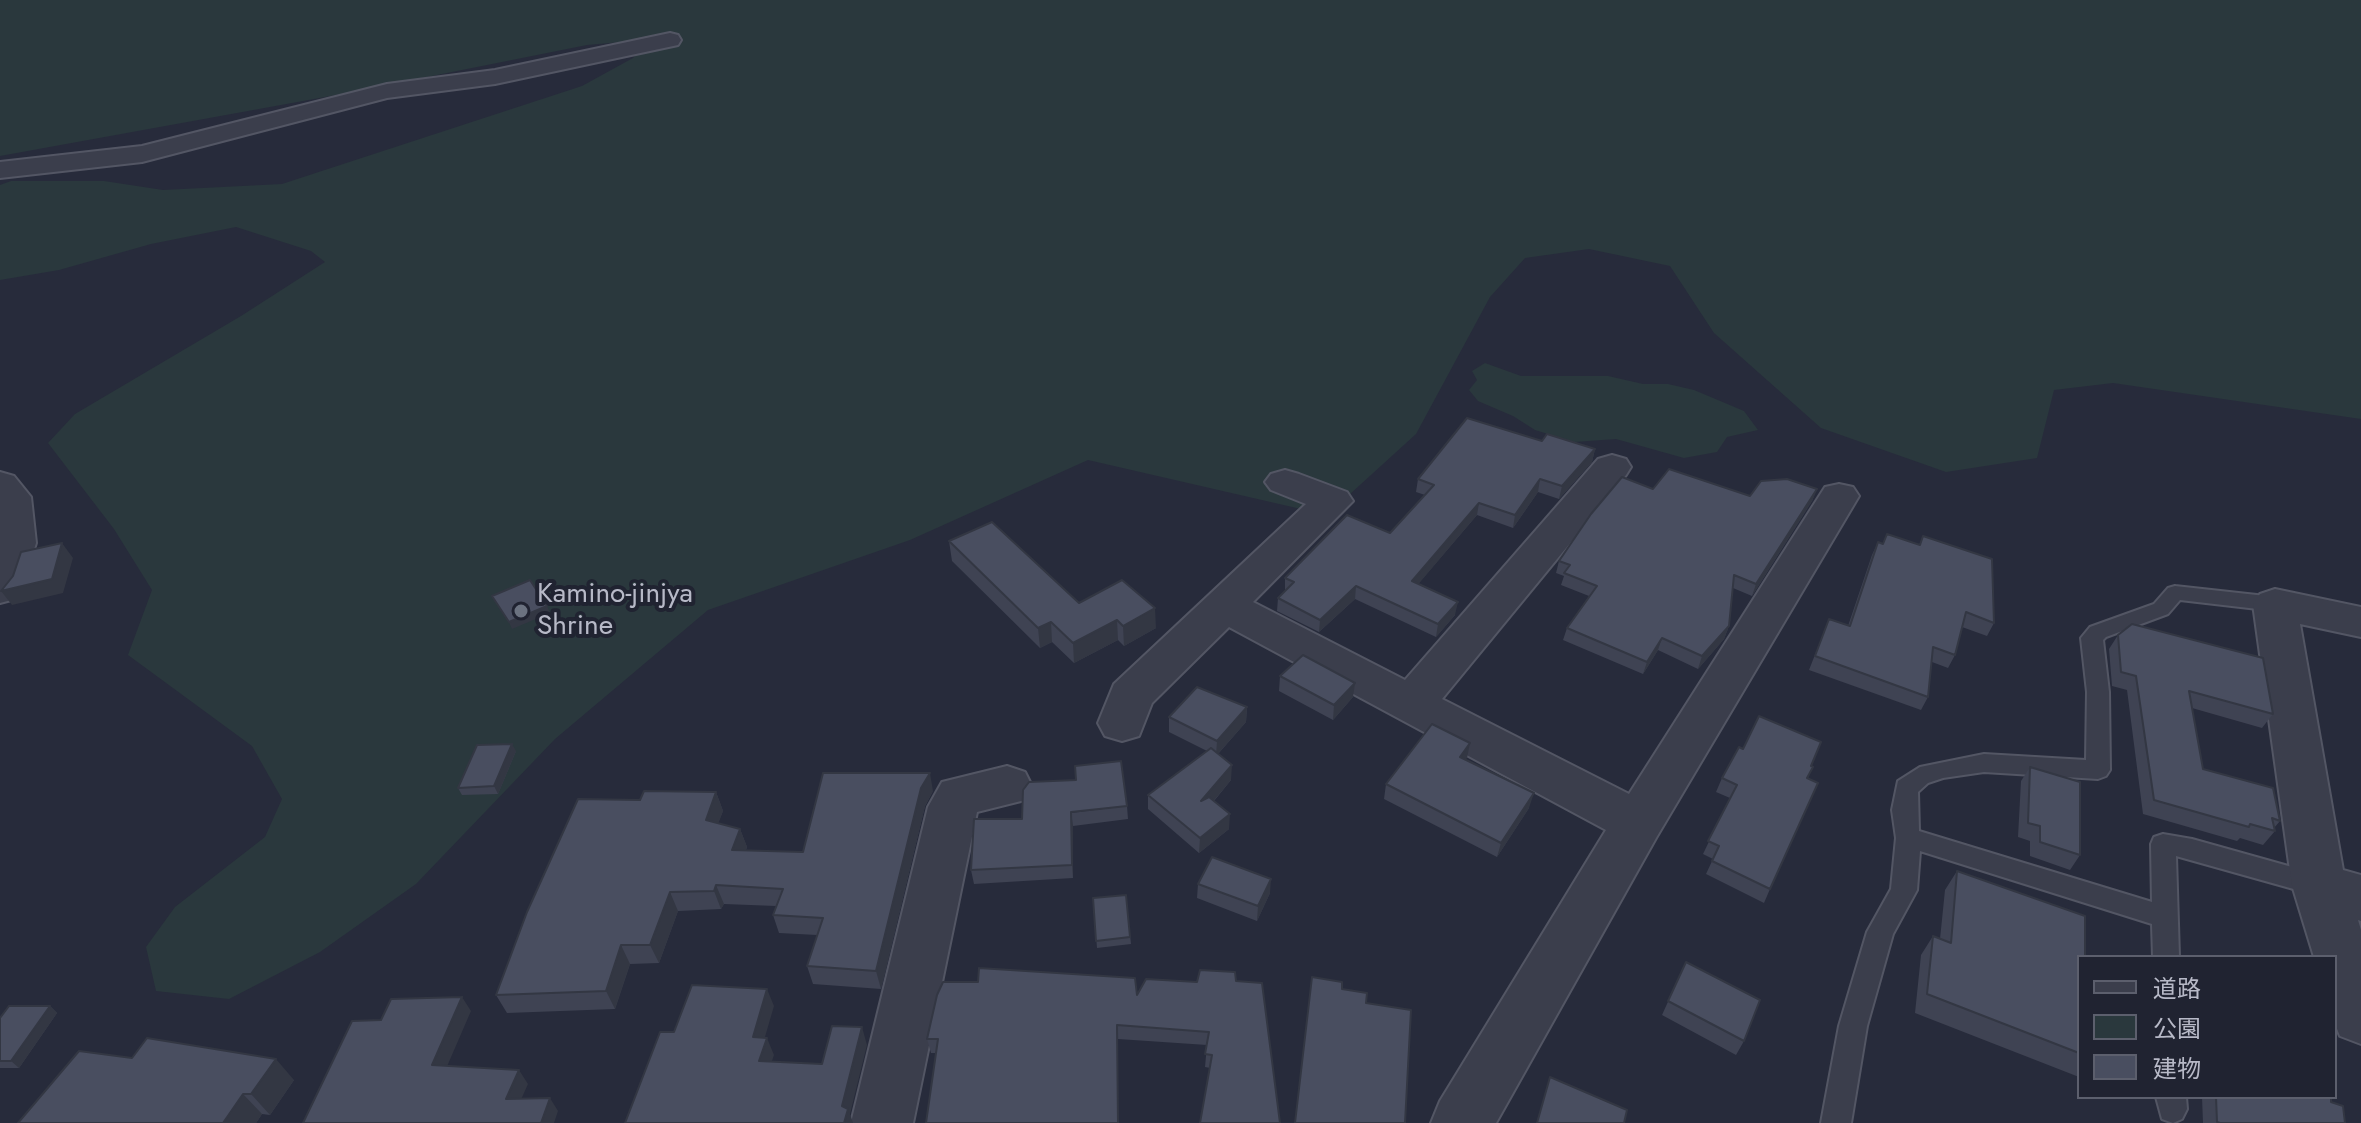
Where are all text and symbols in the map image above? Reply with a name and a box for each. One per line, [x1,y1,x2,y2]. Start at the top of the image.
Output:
place label: Kamino-jinjya Shrine [537,578,693,644]
marker: Kamino-jinjya Shrine [512,602,530,620]
legend [2077,955,2337,1099]
text: 道路 [2153,971,2201,1006]
text: 公園 [2153,1011,2201,1046]
text: 建物 [2153,1051,2201,1086]

